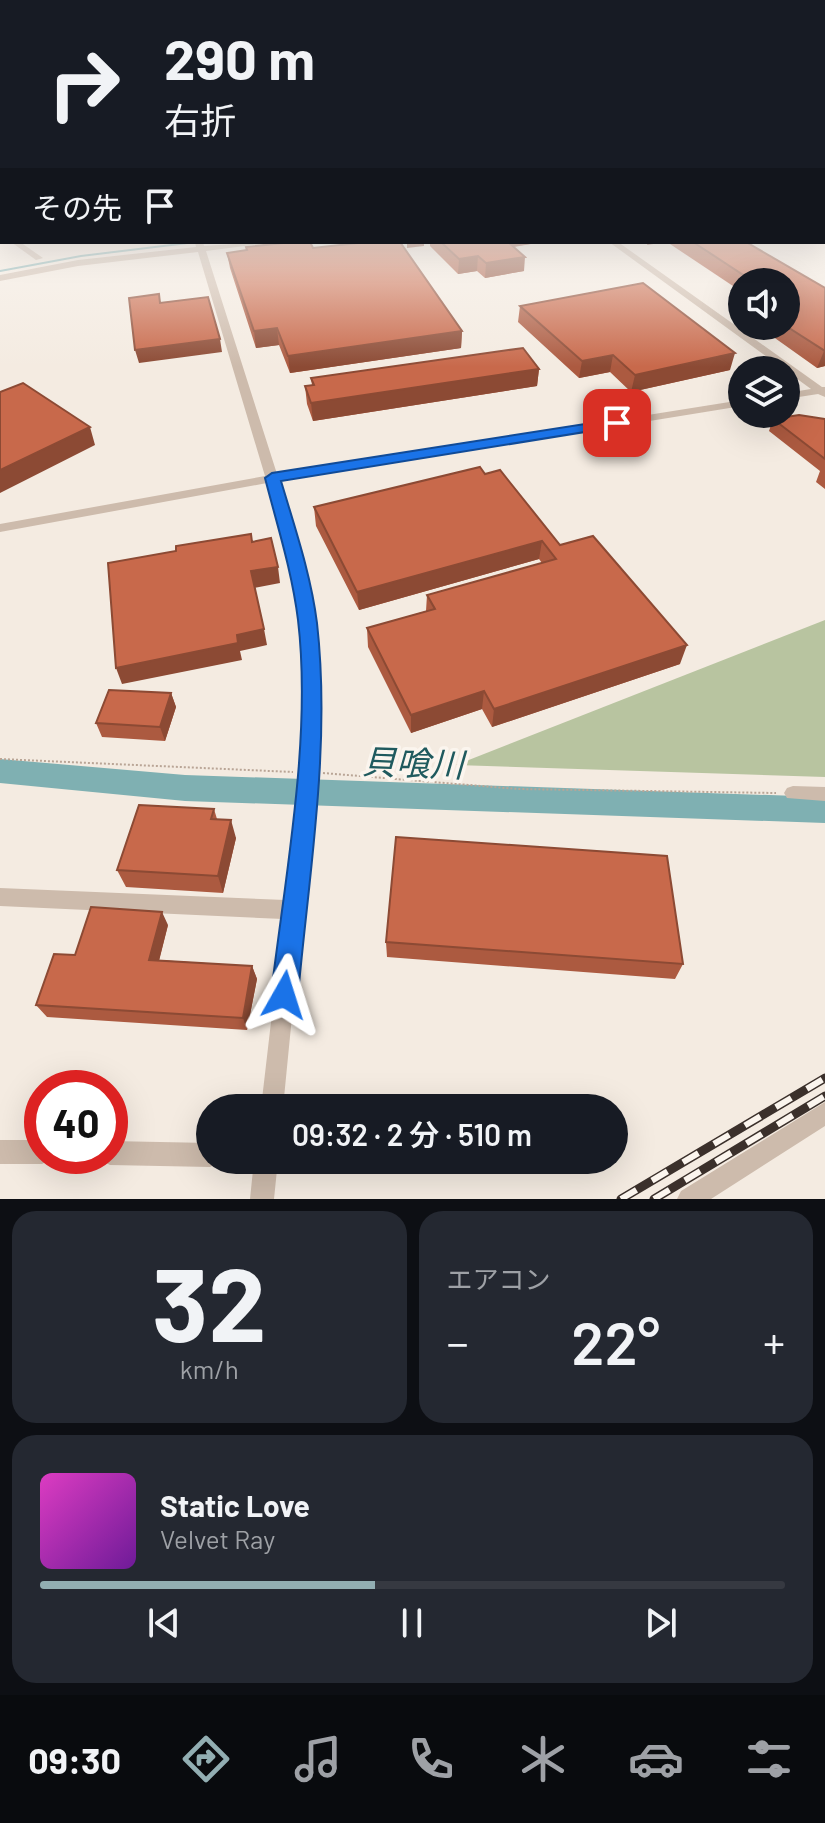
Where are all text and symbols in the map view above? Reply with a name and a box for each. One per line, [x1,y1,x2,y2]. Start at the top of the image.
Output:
text: 290 m [164,24,315,91]
icon: right [32,32,136,136]
text: 右折 [164,98,236,141]
icon: arrive [138,184,182,228]
text: その先 [32,189,122,225]
map controls [728,268,800,428]
button: sound [728,268,800,340]
button: layers [728,356,800,428]
pin [583,389,651,457]
icon: arrive [595,401,639,445]
water label: 貝喰川 [361,740,468,784]
position arrow [242,953,326,1037]
speed limit sign: 40 [24,1070,128,1174]
text: 09:32 · 2 分 · 510 m [292,1116,532,1152]
text: 32 [152,1238,266,1363]
text: エアコン [447,1263,551,1294]
text: 22° [571,1305,660,1377]
text: − [447,1315,469,1368]
text: + [763,1315,785,1368]
text: km/h [180,1353,239,1384]
text: Static Love [160,1487,310,1523]
text: Velvet Ray [160,1523,275,1554]
icon: previous [142,1601,186,1645]
icon: pause [390,1601,434,1645]
icon: next [639,1601,683,1645]
icon: directions [178,1731,234,1787]
icon: music [290,1731,346,1787]
icon: phone [403,1731,459,1787]
icon: climate [515,1731,571,1787]
icon: car [628,1731,684,1787]
icon: filters [741,1731,797,1787]
text: 09:30 [28,1738,121,1781]

